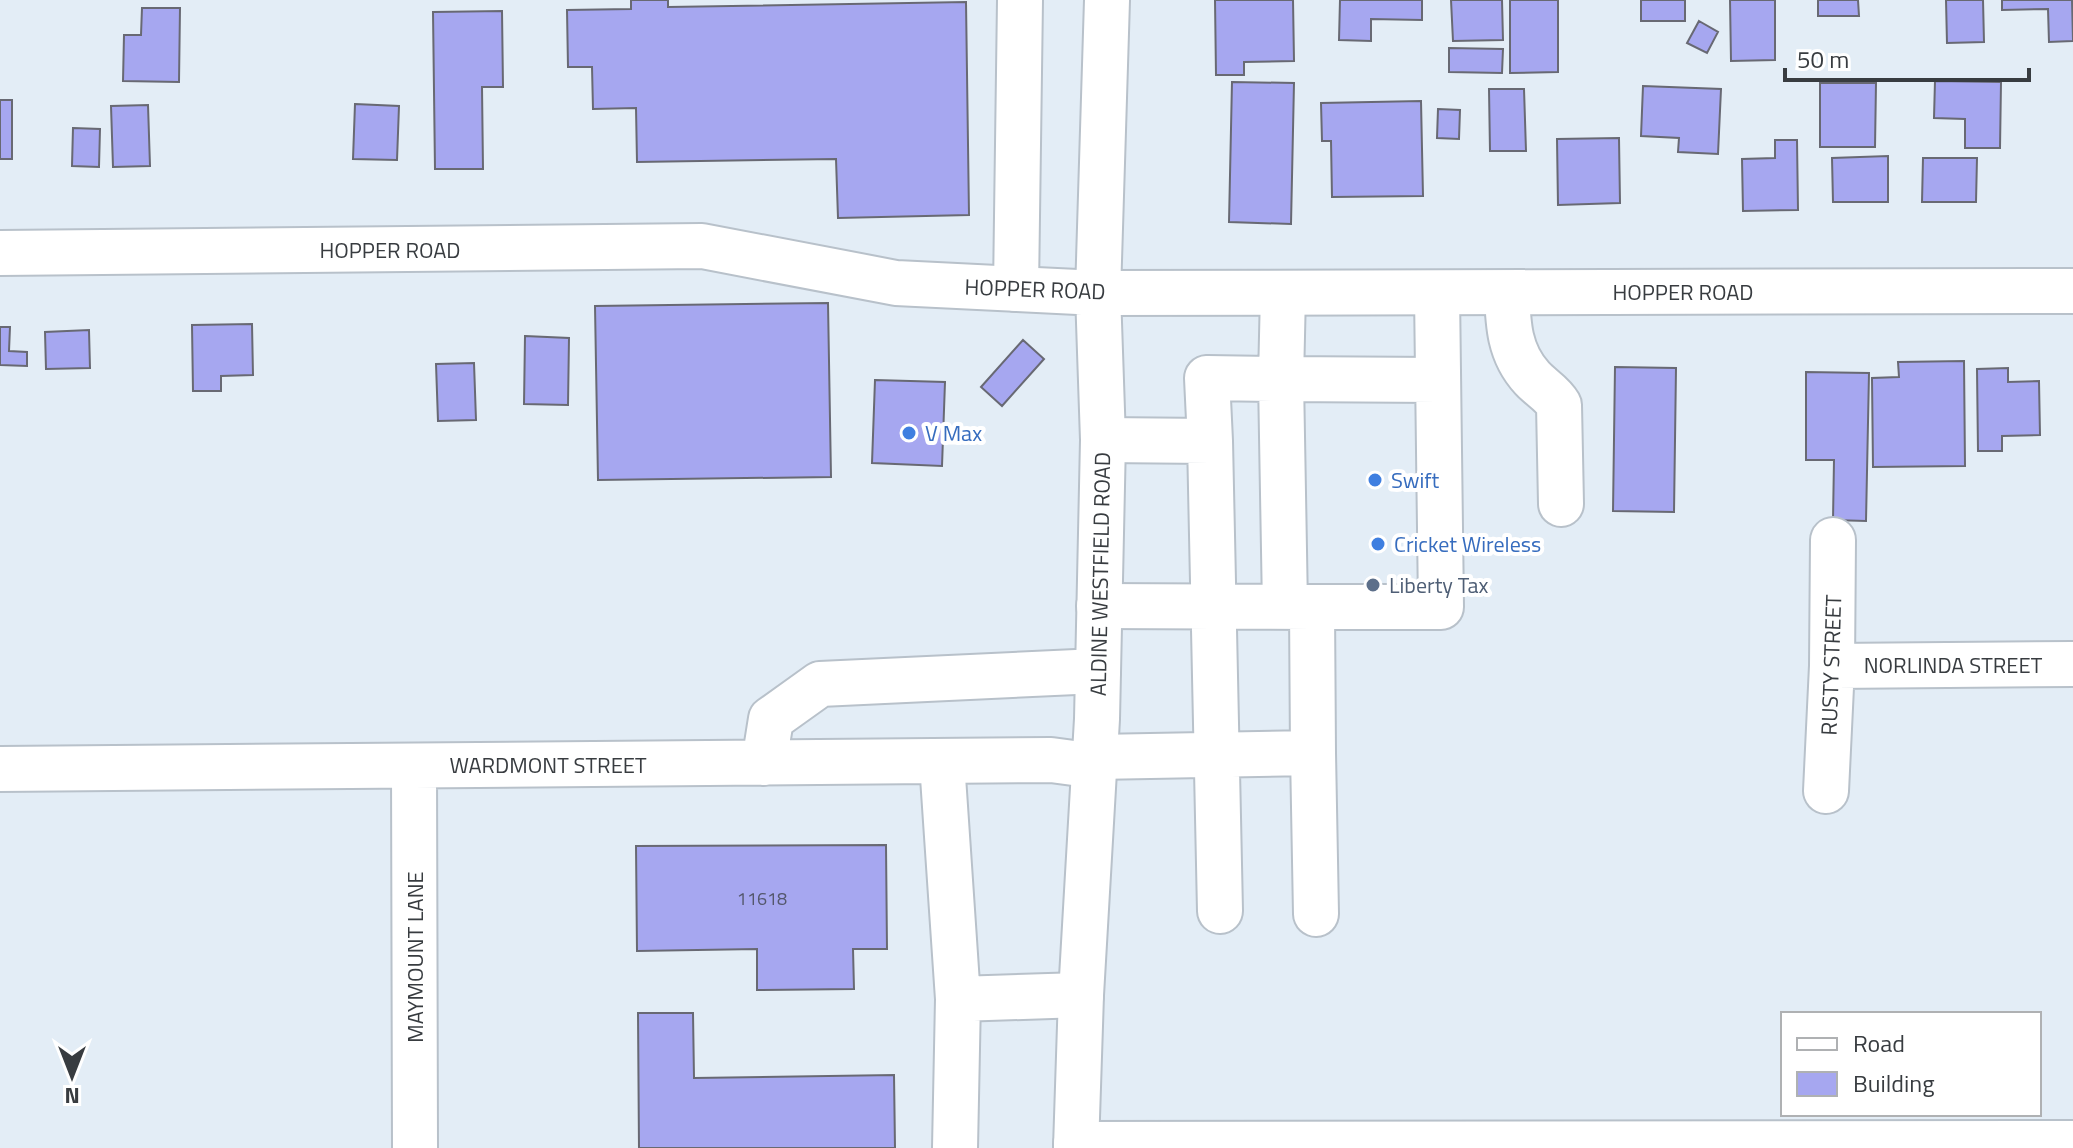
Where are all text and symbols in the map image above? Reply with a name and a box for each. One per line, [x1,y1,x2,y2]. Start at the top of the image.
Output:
scale bar [1785,32,2029,82]
text: 50 m [1797,41,1849,77]
street label: HOPPER ROAD [319,233,461,267]
street label: HOPPER ROAD [964,270,1106,308]
street label: HOPPER ROAD [1612,275,1754,309]
place label: V Max [925,416,982,450]
marker: V Max [900,424,918,442]
street label: ALDINE WESTFIELD ROAD [1081,452,1119,696]
place label: Swift [1391,463,1440,497]
marker: Swift [1366,471,1384,489]
place label: Cricket Wireless [1394,527,1541,561]
marker: Cricket Wireless [1369,535,1387,553]
place label: Liberty Tax [1389,568,1488,602]
marker: Liberty Tax [1364,576,1382,594]
street label: RUSTY STREET [1812,594,1850,736]
street label: NORLINDA STREET [1864,648,2043,682]
street label: WARDMONT STREET [449,748,647,782]
street label: MAYMOUNT LANE [398,871,432,1043]
house number: 11618 [737,885,787,912]
legend [1781,1012,2041,1116]
text: Road [1853,1025,1905,1061]
north arrow [32,1036,112,1116]
text: Building [1853,1065,1935,1101]
text: N [64,1079,80,1113]

